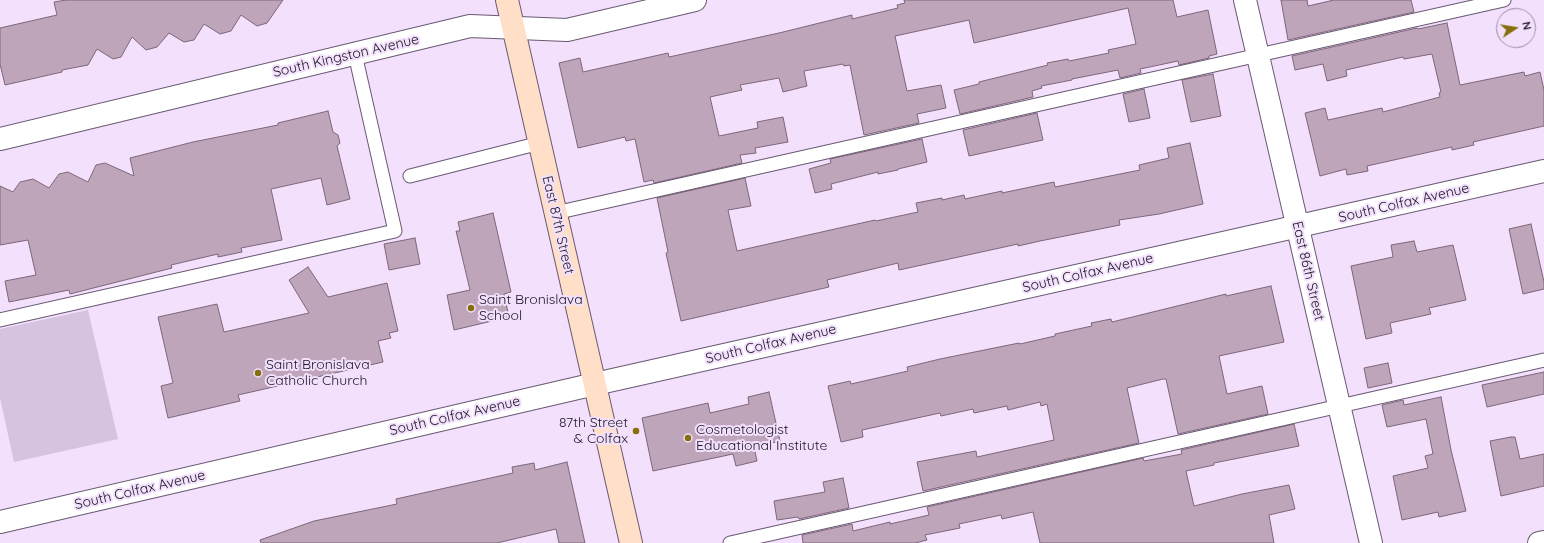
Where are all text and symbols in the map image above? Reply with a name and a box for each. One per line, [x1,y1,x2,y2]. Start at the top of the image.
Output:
north arrow [1496,8,1536,48]
text: N [1519,20,1534,31]
street label: South Kingston Avenue [271,31,421,81]
street label: East 87th Street [538,174,578,276]
street label: South Colfax Avenue [1337,180,1471,226]
street label: East 86th Street [1288,220,1328,322]
street label: South Colfax Avenue [1021,250,1155,296]
place label: Saint Bronislava School [479,292,583,324]
marker: Saint Bronislava School [466,303,476,313]
street label: South Colfax Avenue [704,321,838,367]
place label: Saint Bronislava Catholic Church [266,357,370,390]
marker: Saint Bronislava Catholic Church [253,368,263,378]
street label: South Colfax Avenue [388,393,522,439]
place label: 87th Street & Colfax [559,415,628,448]
place label: Cosmetologist Educational Institute [696,422,827,454]
marker: 87th Street & Colfax [631,426,641,436]
marker: Cosmetologist Educational Institute [683,433,693,443]
street label: South Colfax Avenue [73,467,207,513]

